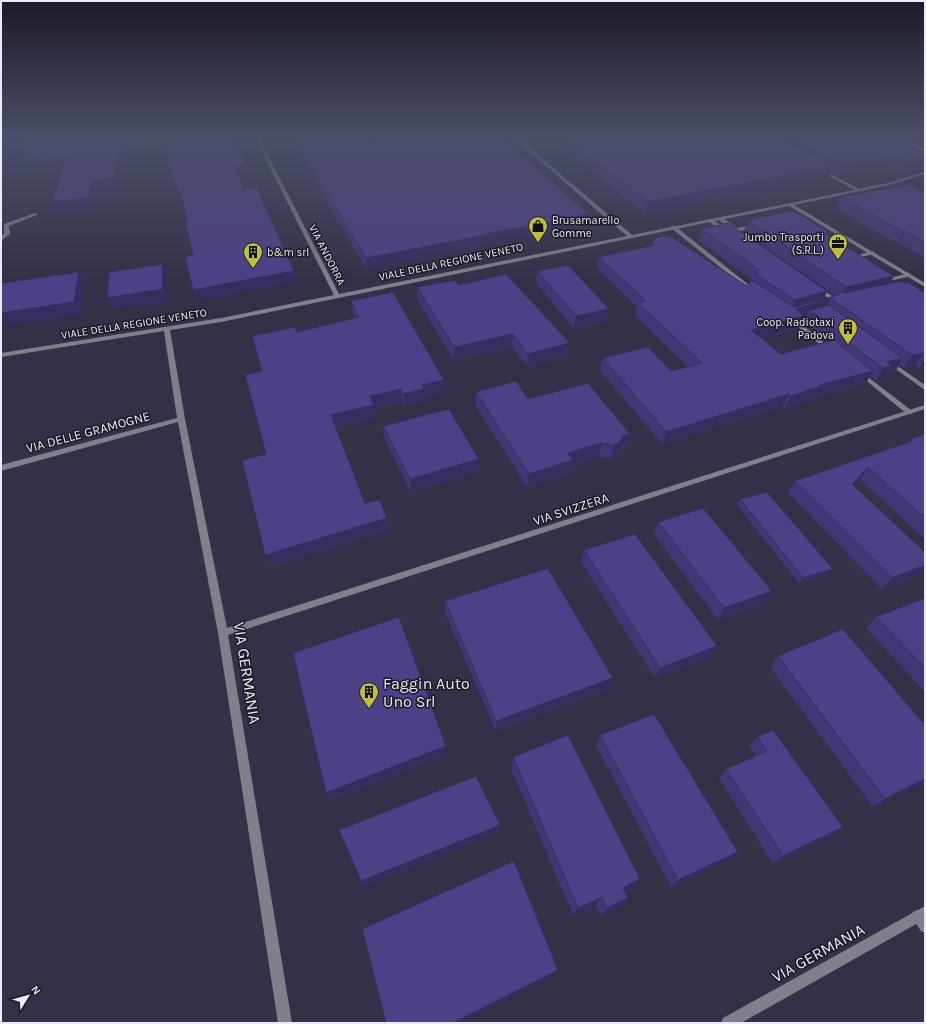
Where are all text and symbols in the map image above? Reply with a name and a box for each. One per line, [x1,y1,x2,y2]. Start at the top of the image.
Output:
place label: Brusamarello Gomme [552,214,619,240]
shop icon: Brusamarello Gomme [527,215,549,243]
street label: VIA ANDORRA [306,223,348,288]
place label: Jumbo Trasporti (S.R.L.) [743,231,824,257]
office icon: Jumbo Trasporti (S.R.L.) [827,232,849,260]
street label: VIALE DELLA REGIONE VENETO [378,240,524,284]
building icon: b&m srl [242,241,264,269]
place label: b&m srl [267,246,309,259]
street label: VIALE DELLA REGIONE VENETO [60,306,208,342]
place label: Coop. Radiotaxi Padova [757,316,834,342]
building icon: Coop. Radiotaxi Padova [837,317,859,345]
street label: VIA DELLE GRAMOGNE [24,408,152,456]
street label: VIA SVIZZERA [531,490,611,528]
street label: VIA GERMANIA [230,621,264,725]
place label: Faggin Auto Uno Srl [383,674,470,711]
building icon: Faggin Auto Uno Srl [358,681,380,709]
street label: VIA GERMANIA [768,920,868,986]
north arrow [8,976,48,1016]
text: N [28,983,43,997]

